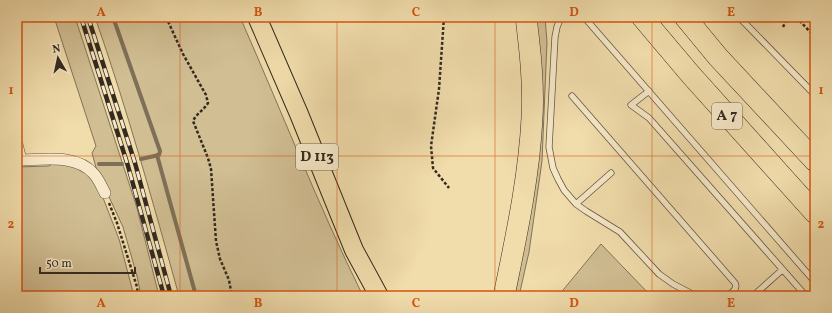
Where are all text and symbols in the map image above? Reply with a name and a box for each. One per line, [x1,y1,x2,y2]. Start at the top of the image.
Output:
text: A [96,4,106,22]
text: B [254,4,263,22]
text: C [412,4,420,22]
text: D [569,4,579,22]
text: E [727,4,735,22]
north arrow [38,38,78,78]
text: N [52,42,62,58]
text: 1 [8,82,14,100]
text: 1 [818,82,824,100]
road number: A 7 [712,103,742,129]
road number: D 113 [296,144,338,170]
text: 2 [8,216,15,234]
text: 2 [818,216,825,234]
scale bar [40,249,135,275]
text: 50 m [46,256,72,272]
text: A [96,295,106,313]
text: B [254,295,263,313]
text: C [412,295,420,313]
text: D [569,295,579,313]
text: E [727,295,735,313]

